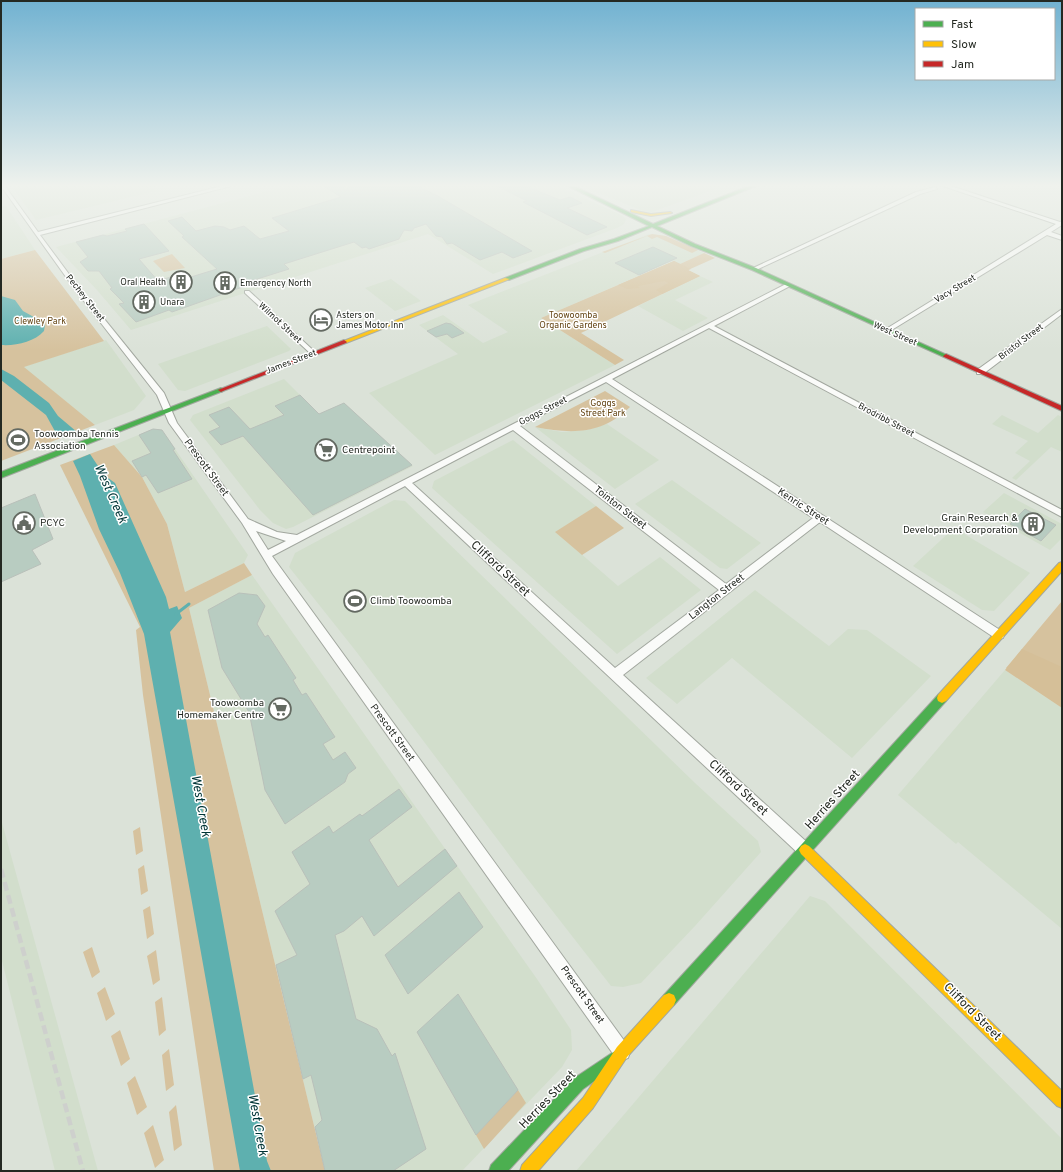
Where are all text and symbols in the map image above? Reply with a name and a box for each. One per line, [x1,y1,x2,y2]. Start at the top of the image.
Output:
legend [915,8,1055,80]
text: Fast [951,17,973,33]
text: Slow [951,37,977,53]
text: Jam [951,57,974,73]
building icon: Oral Health [168,269,194,295]
building icon: Emergency North [212,270,238,296]
street label: Pechey Street [63,272,107,324]
street label: Vacy Street [932,272,978,306]
place label: Oral Health [120,277,166,288]
place label: Emergency North [240,278,311,289]
building icon: Unara [131,289,157,315]
place label: Unara [160,297,184,308]
street label: Wilmot Street [256,300,304,346]
hotel icon: Asters on James Motor Inn [308,307,334,333]
place label: Asters on James Motor Inn [336,310,404,331]
park label: Toowoomba Organic Gardens [539,310,607,331]
park label: Clewley Park [14,316,66,327]
street label: West Street [871,320,919,348]
street label: Bristol Street [996,322,1046,362]
street label: James Street [264,347,318,377]
street label: Goggs Street [517,394,569,428]
park label: Goggs Street Park [580,398,626,419]
street label: Brodribb Street [856,401,916,439]
sports icon: Toowoomba Tennis Association [5,427,31,453]
place label: Toowoomba Tennis Association [34,428,119,453]
street label: Prescott Street [181,437,231,499]
supermarket icon: Centrepoint [313,437,339,463]
place label: Centrepoint [342,444,395,457]
water label: West Creek [90,462,130,526]
street label: Tointon Street [591,483,649,533]
street label: Kenric Street [775,486,831,529]
public building icon: PCYC [11,510,37,536]
building icon: Grain Research & Development Corporation [1020,511,1046,537]
place label: Grain Research & Development Corporation [903,512,1018,537]
place label: PCYC [40,517,65,530]
street label: Clifford Street [467,537,533,601]
street label: Langton Street [687,571,748,623]
sports icon: Climb Toowoomba [342,588,368,614]
place label: Climb Toowoomba [370,595,452,608]
supermarket icon: Toowoomba Homemaker Centre [267,696,293,722]
place label: Toowoomba Homemaker Centre [177,697,264,722]
street label: Prescott Street [367,702,417,764]
street label: Clifford Street [705,756,771,820]
street label: Herries Street [802,767,864,833]
water label: West Creek [187,774,213,839]
street label: Prescott Street [557,964,607,1027]
street label: Clifford Street [940,980,1004,1044]
street label: Herries Street [516,1067,580,1133]
water label: West Creek [244,1093,270,1158]

